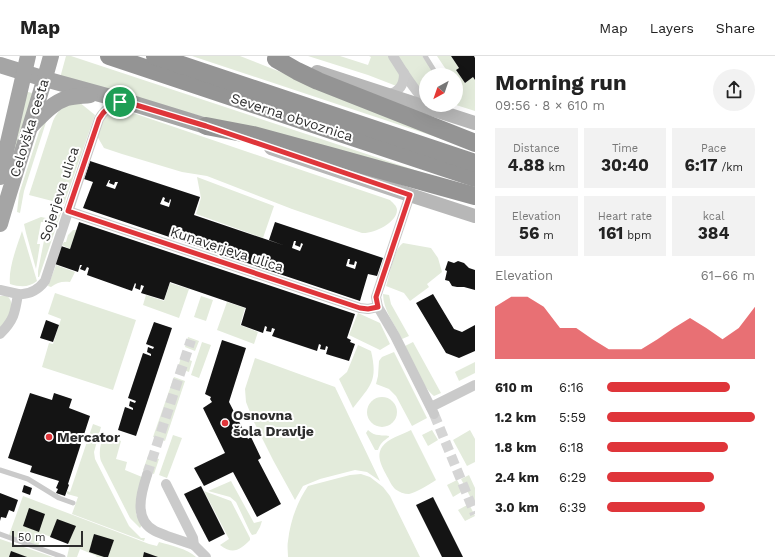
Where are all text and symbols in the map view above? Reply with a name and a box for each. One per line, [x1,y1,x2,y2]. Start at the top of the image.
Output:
text: Map [20,16,60,39]
text: Map [599,20,628,36]
text: Layers [650,20,694,36]
text: Share [716,20,755,36]
north arrow [419,68,463,112]
map controls [419,68,463,112]
button: share [713,69,755,111]
text: Morning run [495,70,627,95]
street label: Celovška cesta [6,77,52,179]
pin [103,85,137,119]
street label: Severna obvoznica [229,90,355,144]
icon: arrive [109,91,131,113]
text: 09:56 · 8 × 610 m [495,98,605,113]
text: Distance [513,142,560,155]
text: Time [612,142,638,155]
text: Pace [701,142,726,155]
street label: Sojerjeva ulica [36,145,82,243]
text: 4.88 [508,155,545,175]
text: 30:40 [601,155,649,175]
text: 6:17 [684,155,718,175]
text: km [545,161,565,174]
text: /km [718,161,743,174]
text: Elevation [512,210,561,223]
text: Heart rate [598,210,652,223]
text: kcal [703,210,725,223]
street label: Kunaverjeva ulica [168,223,286,275]
text: 56 [519,223,539,243]
text: 161 [599,223,623,243]
text: 384 [698,223,730,243]
text: m [539,229,554,242]
text: bpm [623,229,651,242]
text: Elevation [495,268,553,283]
text: 61–66 m [701,268,755,283]
text: 610 m [495,380,533,395]
text: 6:16 [559,380,584,395]
place label: Osnovna šola Dravlje [233,407,314,439]
text: 1.2 km [495,410,536,425]
text: 5:59 [559,410,586,425]
marker: Osnovna šola Dravlje [220,418,230,428]
place label: Mercator [57,429,120,445]
marker: Mercator [44,432,54,442]
text: 1.8 km [495,440,537,455]
text: 6:18 [559,440,584,455]
text: 2.4 km [495,470,539,485]
text: 6:29 [559,470,586,485]
text: 3.0 km [495,500,539,515]
text: 6:39 [559,500,586,515]
scale bar [12,529,83,548]
text: 50 m [18,531,45,544]

